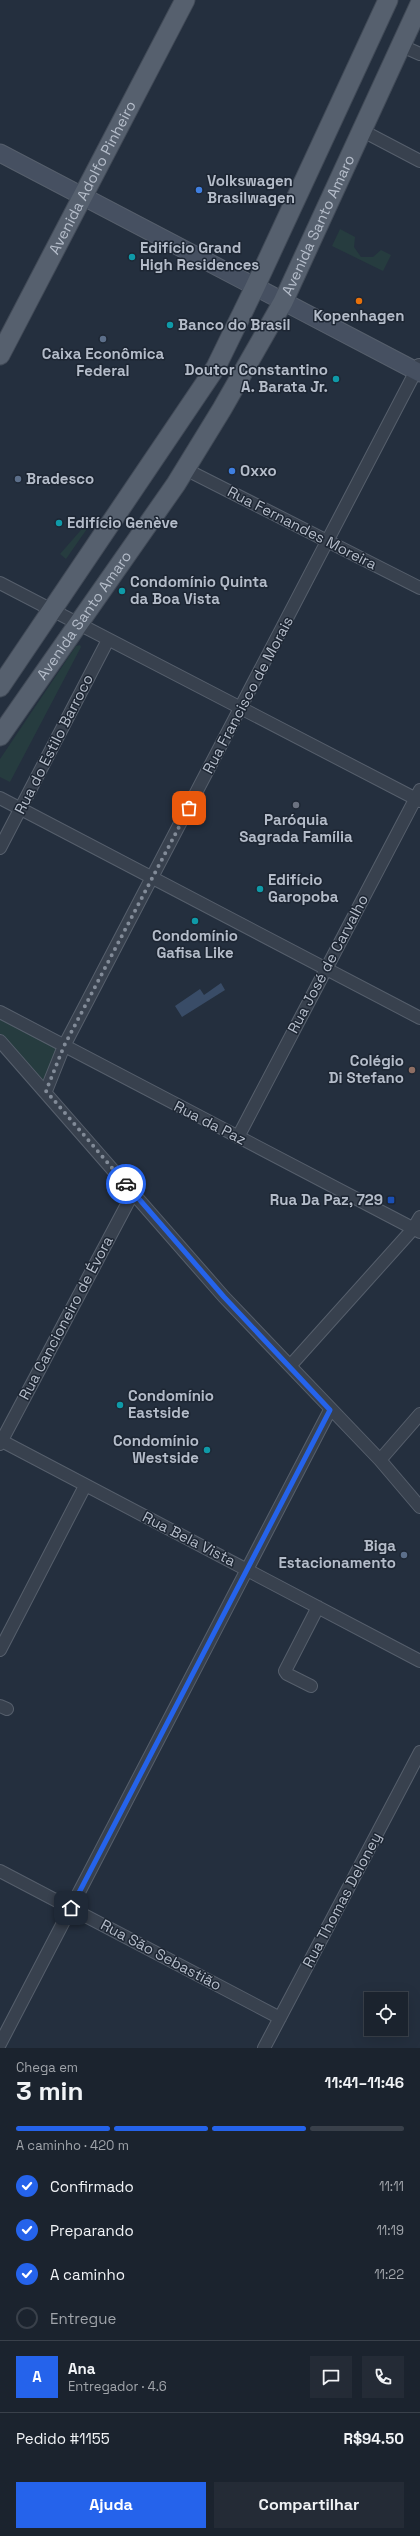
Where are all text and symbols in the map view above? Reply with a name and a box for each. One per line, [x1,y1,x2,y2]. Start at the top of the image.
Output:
street label: Avenida Adolfo Pinheiro [44,97,140,257]
street label: Avenida Santo Amaro [277,152,358,299]
place label: Volkswagen Brasilwagen [207,171,295,207]
marker: Volkswagen Brasilwagen [194,185,204,195]
place label: Edifício Grand High Residences [140,238,259,274]
marker: Edifício Grand High Residences [127,252,137,262]
marker: Kopenhagen [354,296,364,306]
place label: Kopenhagen [313,306,405,325]
place label: Banco do Brasil [178,315,290,334]
marker: Banco do Brasil [165,320,175,330]
marker: Caixa Econômica Federal [98,334,108,344]
place label: Caixa Econômica Federal [42,344,165,380]
place label: Doutor Constantino A. Barata Jr. [185,360,328,396]
marker: Doutor Constantino A. Barata Jr. [331,374,341,384]
place label: Oxxo [240,461,277,480]
marker: Oxxo [227,466,237,476]
place label: Bradesco [26,469,94,488]
marker: Bradesco [13,474,23,484]
street label: Rua Fernandes Moreira [224,482,380,574]
place label: Edifício Genève [67,513,178,532]
marker: Edifício Genève [54,518,64,528]
street label: Avenida Santo Amaro [32,547,135,683]
place label: Condomínio Quinta da Boa Vista [130,572,268,608]
marker: Condomínio Quinta da Boa Vista [117,586,127,596]
street label: Rua Francisco de Morais [198,613,297,777]
street label: Rua do Estilo Barroco [10,671,97,817]
pin [172,791,206,825]
icon: bag [178,797,200,819]
marker: Paróquia Sagrada Família [291,800,301,810]
place label: Paróquia Sagrada Família [239,810,353,846]
place label: Edifício Garopoba [268,870,339,906]
marker: Edifício Garopoba [255,884,265,894]
street label: Rua José de Carvalho [283,891,372,1036]
marker: Condomínio Gafisa Like [190,916,200,926]
place label: Condomínio Gafisa Like [152,926,238,962]
place label: Colégio Di Stefano [329,1051,404,1087]
marker: Colégio Di Stefano [407,1065,417,1075]
street label: Rua da Paz [171,1096,250,1149]
courier [106,1164,146,1204]
icon: car [115,1173,137,1195]
place label: Rua Da Paz, 729 [270,1190,383,1209]
marker: Rua Da Paz, 729 [386,1195,396,1205]
street label: Rua Cancioneiro de Évora [14,1232,117,1403]
place label: Condomínio Eastside [128,1386,214,1422]
marker: Condomínio Eastside [115,1400,125,1410]
place label: Condomínio Westside [113,1431,199,1467]
marker: Condomínio Westside [202,1445,212,1455]
street label: Rua Bela Vista [139,1507,239,1570]
place label: Biga Estacionamento [279,1536,396,1572]
marker: Biga Estacionamento [399,1550,409,1560]
street label: Rua Thomas Deloney [298,1829,385,1971]
pin [54,1891,88,1925]
icon: home [60,1897,82,1919]
street label: Rua São Sebastião [98,1915,225,1994]
map controls [364,1992,408,2036]
button: locate [364,1992,408,2036]
text: Chega em [16,2059,78,2076]
text: 11:41–11:46 [325,2073,404,2092]
text: 3 min [16,2074,84,2108]
text: A caminho · 420 m [16,2137,129,2154]
icon: check [16,2175,38,2197]
text: Confirmado [50,2177,134,2196]
text: 11:11 [379,2178,404,2195]
icon: check [16,2219,38,2241]
text: Preparando [50,2221,134,2240]
text: 11:19 [376,2222,404,2239]
icon: check [16,2263,38,2285]
text: A caminho [50,2265,125,2284]
text: 11:22 [374,2266,404,2283]
text: Entregue [50,2309,116,2328]
button: chat [310,2356,352,2398]
button: phone [362,2356,404,2398]
text: Ana [68,2359,95,2378]
text: A [32,2367,42,2386]
text: Entregador · 4.6 [68,2378,167,2395]
text: Pedido #1155 [16,2429,110,2448]
text: R$94.50 [343,2429,404,2448]
button: Ajuda [16,2482,206,2528]
button: Compartilhar [214,2482,404,2528]

